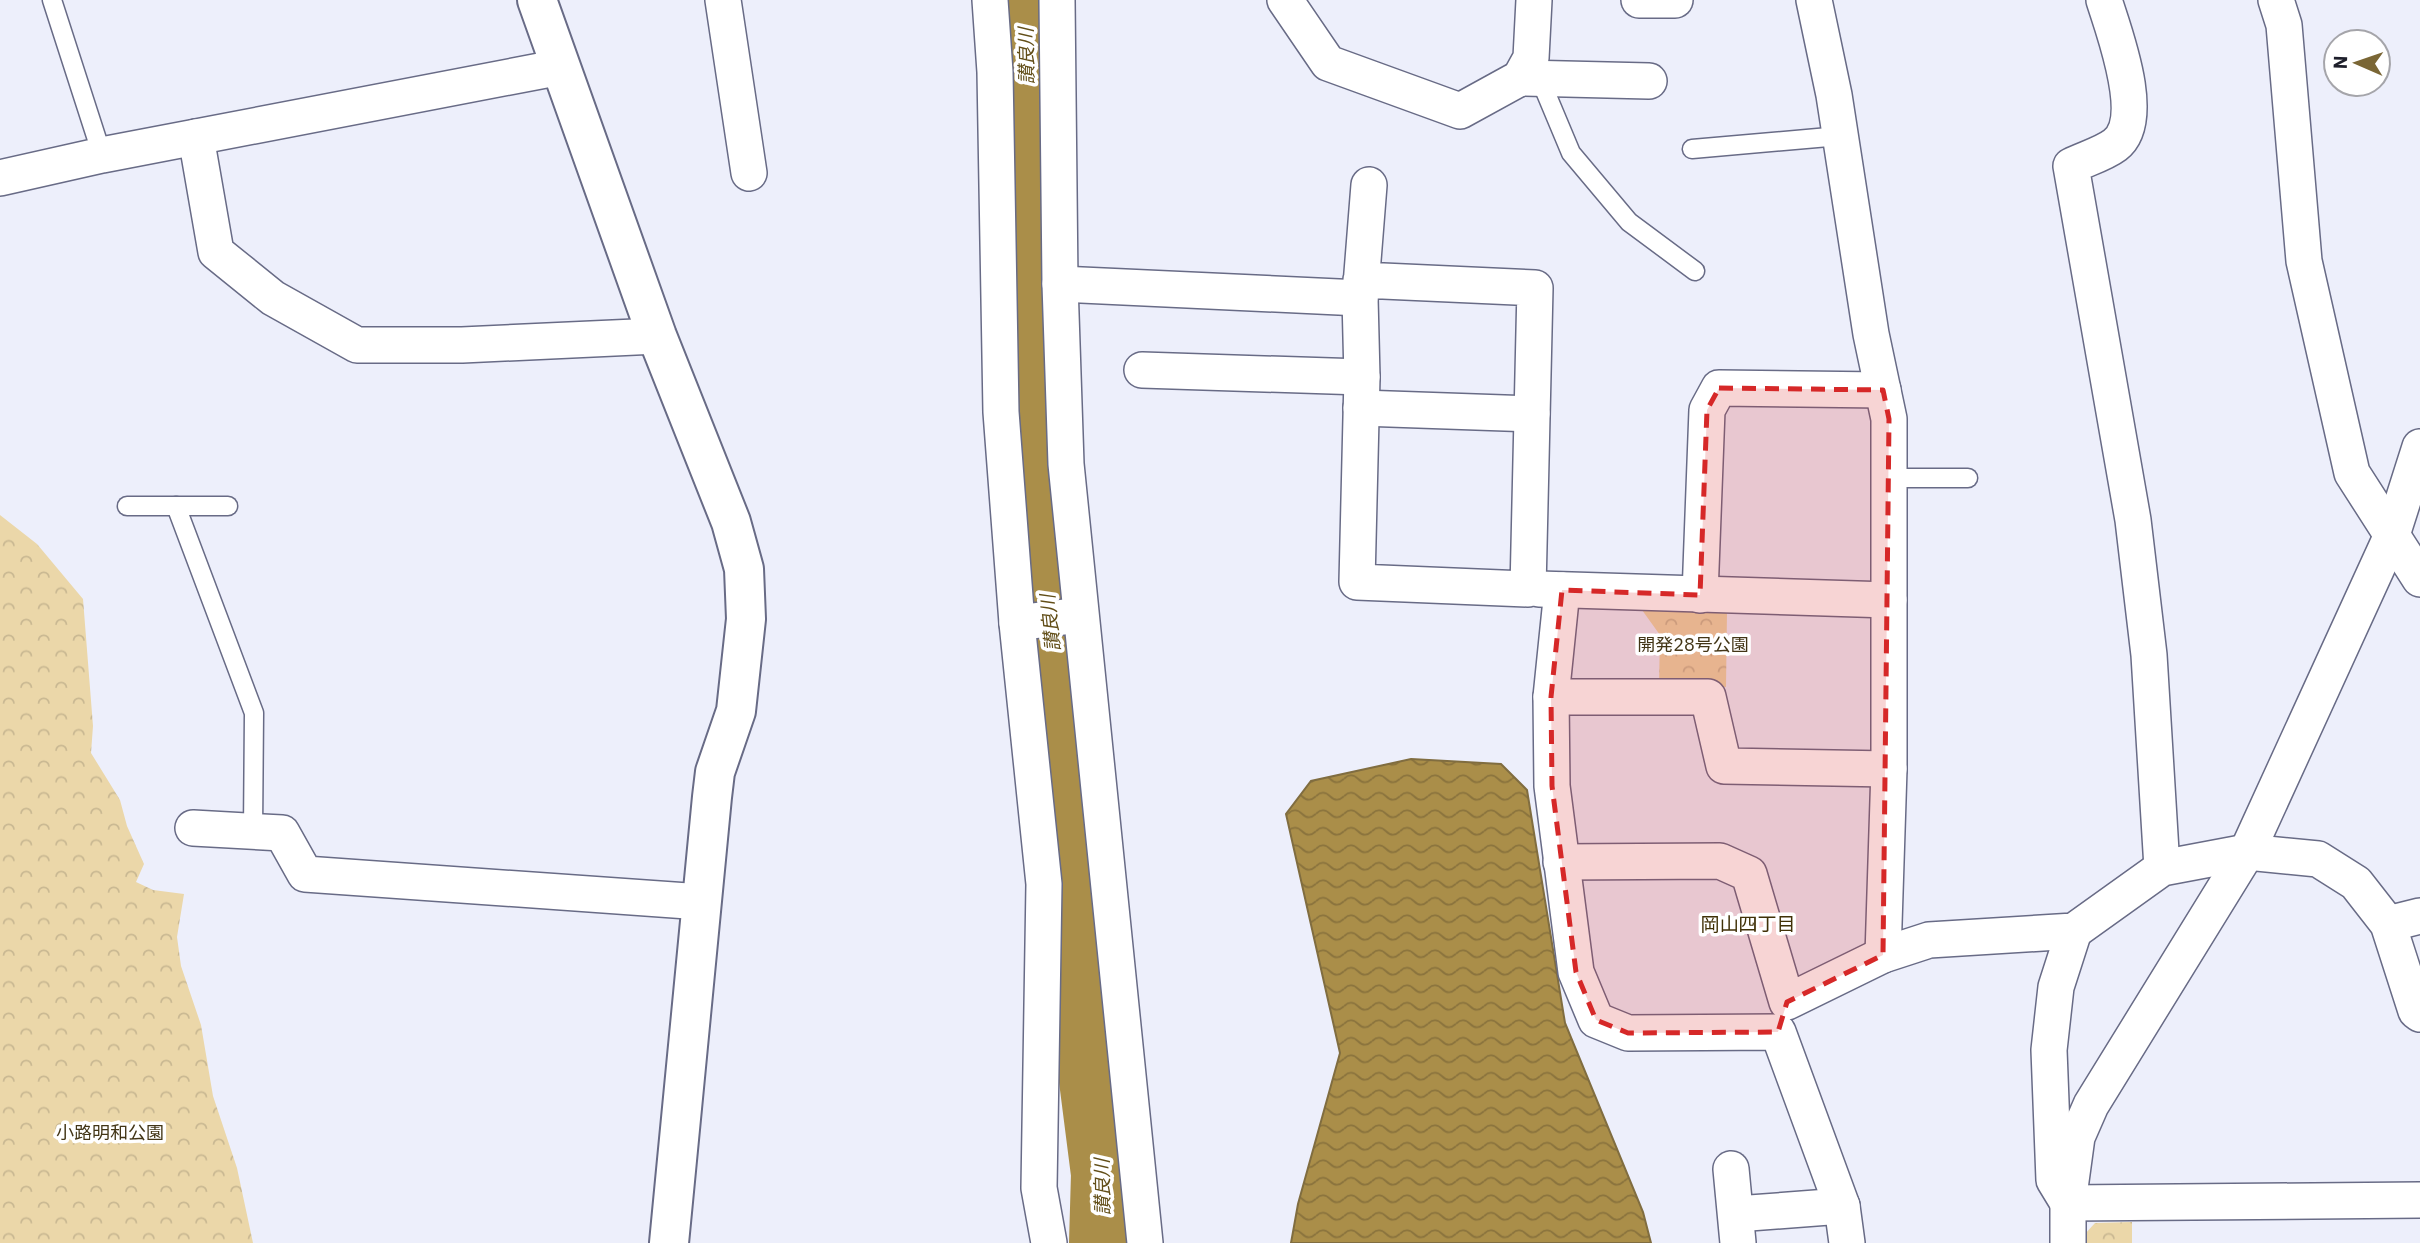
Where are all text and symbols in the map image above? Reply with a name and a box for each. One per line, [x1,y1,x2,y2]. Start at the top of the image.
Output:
water label: 讃良川 [1013,25,1038,85]
north arrow [2322,28,2392,98]
text: N [2328,55,2352,70]
water label: 讃良川 [1035,591,1065,653]
park label: 開発28号公園 [1637,633,1749,656]
district label: 岡山四丁目 [1700,912,1796,936]
park label: 小路明和公園 [56,1121,164,1144]
water label: 讃良川 [1089,1156,1114,1216]

